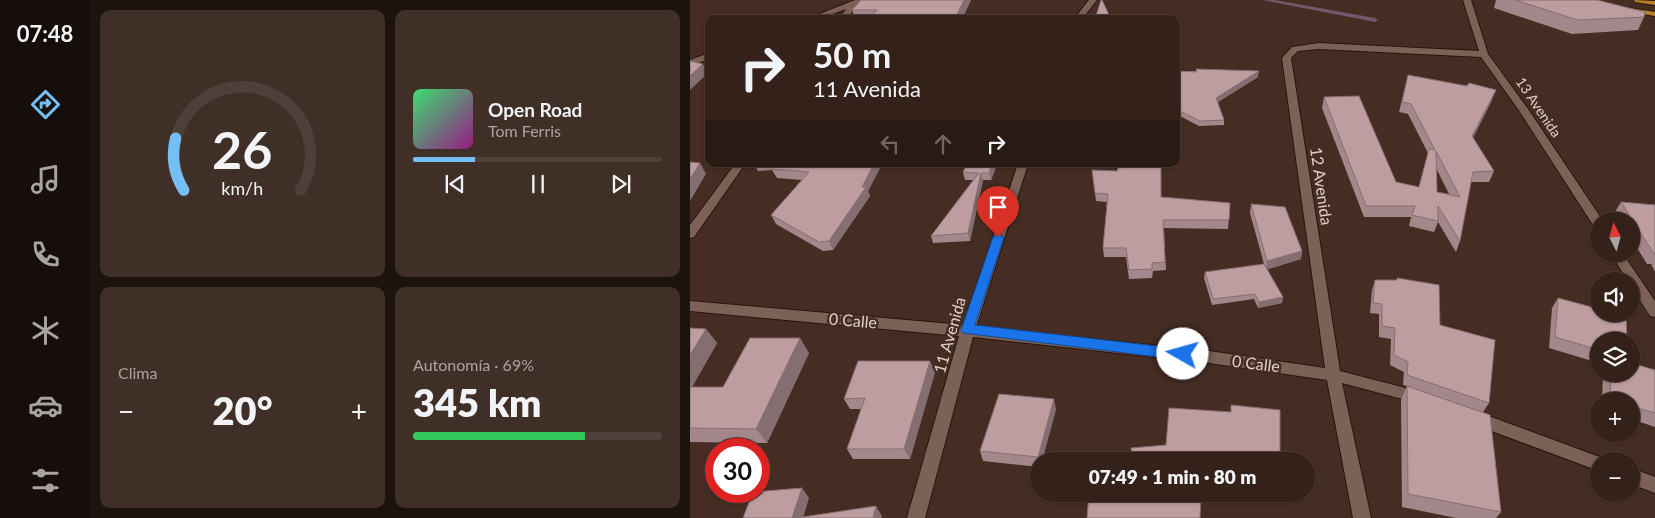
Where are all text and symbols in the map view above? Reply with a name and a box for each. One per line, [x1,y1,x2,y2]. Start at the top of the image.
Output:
text: 07:48 [17,20,73,47]
text: 50 m [813,33,891,75]
icon: right [730,35,795,100]
street label: 13 Avenida [1513,74,1565,140]
text: 11 Avenida [813,75,921,102]
icon: directions [28,87,63,122]
text: Open Road [488,98,582,121]
text: 26 [212,118,273,180]
text: Tom Ferris [488,121,561,140]
icon: left [876,130,904,158]
icon: ahead [929,130,957,158]
icon: right [982,130,1010,158]
street label: 12 Avenida [1307,146,1337,226]
icon: music [28,162,63,197]
icon: previous [441,170,469,198]
icon: pause [524,170,552,198]
icon: next [607,170,635,198]
text: km/h [222,177,263,199]
pin [977,186,1019,237]
icon: arrive [984,193,1012,221]
north arrow [1590,212,1640,262]
map controls [1590,212,1640,502]
icon: phone [28,237,63,272]
button: sound [1590,272,1640,322]
street label: 11 Avenida [929,295,969,375]
street label: 0 Calle [828,308,878,332]
icon: climate [28,313,63,348]
position arrow [1156,327,1208,379]
button: layers [1590,332,1640,382]
street label: 0 Calle [1231,351,1281,375]
text: Autonomía · 69% [413,355,534,374]
text: Clima [118,363,157,382]
text: 345 km [413,379,541,425]
text: 20° [213,387,272,433]
icon: car [28,388,63,423]
button: + [1590,392,1640,442]
text: − [118,394,134,428]
text: + [351,394,367,428]
speed limit sign: 30 [705,438,770,503]
button: − [1590,452,1640,502]
icon: filters [28,463,63,498]
text: 07:49 · 1 min · 80 m [1089,465,1256,488]

